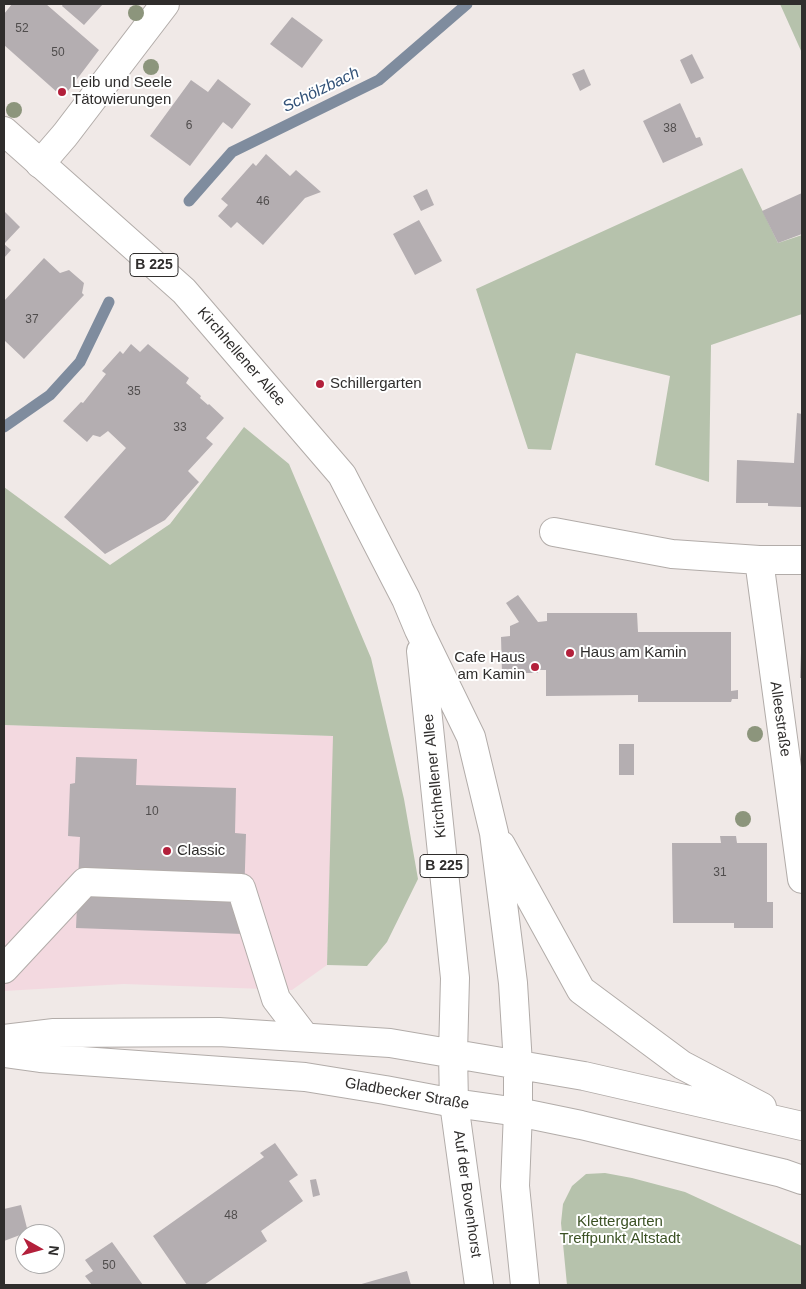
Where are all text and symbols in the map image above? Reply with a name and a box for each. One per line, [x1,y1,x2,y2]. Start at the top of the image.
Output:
house number: 52 [15,22,29,36]
house number: 50 [51,46,65,60]
water label: Schölzbach [280,63,362,117]
place label: Leib und Seele Tätowierungen [72,74,172,109]
marker: Leib und Seele Tätowierungen [56,86,68,98]
house number: 6 [186,119,192,133]
house number: 38 [663,122,677,136]
house number: 46 [256,195,270,209]
road number: B 225 [130,254,178,276]
street label: Kirchhellener Allee [193,304,289,410]
house number: 37 [25,313,39,327]
place label: Schillergarten [330,375,422,393]
marker: Schillergarten [314,378,326,390]
house number: 35 [127,385,141,399]
house number: 33 [173,421,187,435]
place label: Haus am Kamin [580,644,687,662]
marker: Haus am Kamin [564,647,576,659]
place label: Cafe Haus am Kamin [454,649,525,684]
marker: Cafe Haus am Kamin [529,661,541,673]
street label: Alleestraße [766,680,794,758]
street label: Kirchhellener Allee [420,713,450,839]
house number: 10 [145,805,159,819]
place label: Classic [177,842,225,860]
marker: Classic [161,845,173,857]
road number: B 225 [420,854,468,878]
house number: 31 [713,866,727,880]
street label: Gladbecker Straße [343,1074,471,1114]
street label: Auf der Bovenhorst [449,1129,485,1259]
house number: 48 [224,1209,238,1223]
park label: Klettergarten Treffpunkt Altstadt [560,1213,680,1248]
north arrow [15,1224,65,1274]
text: N [45,1245,62,1257]
house number: 50 [102,1259,116,1273]

